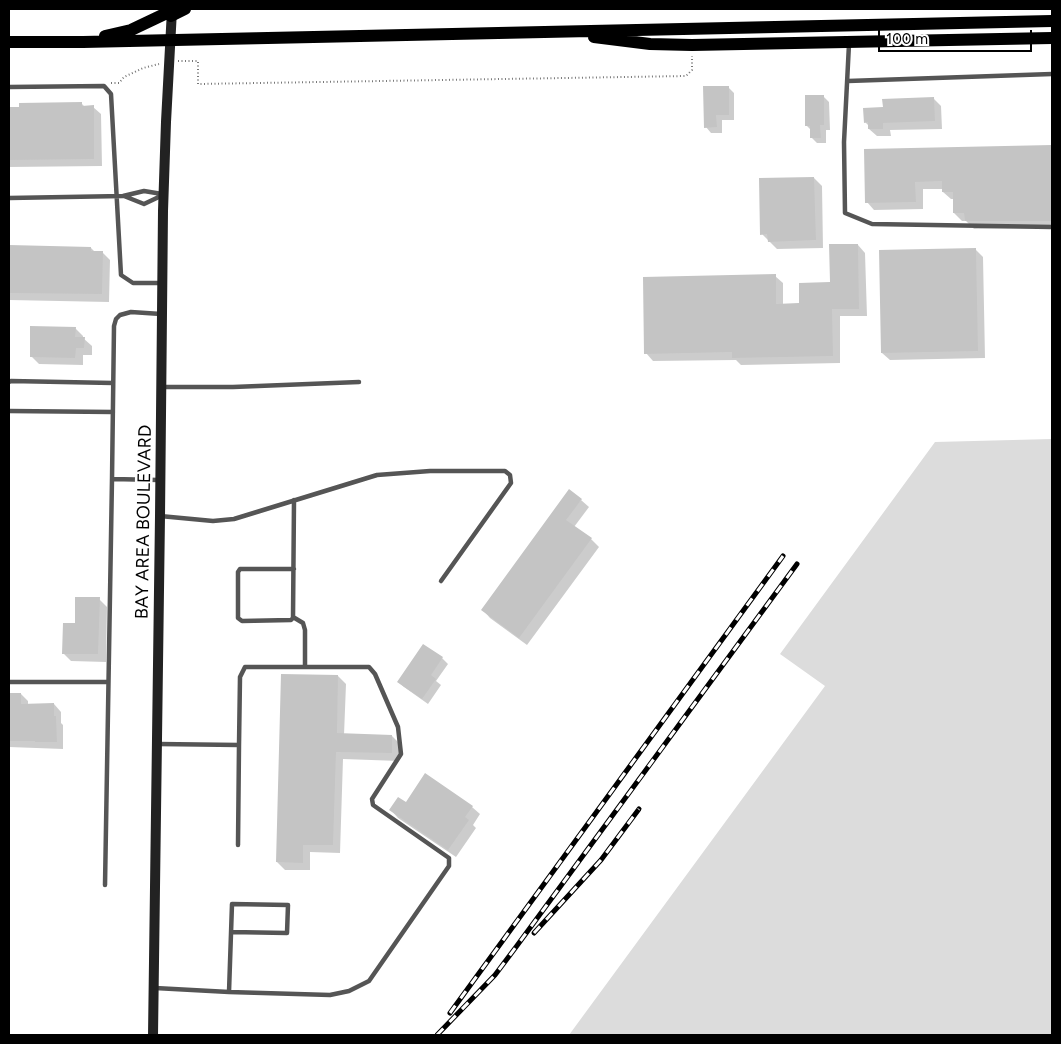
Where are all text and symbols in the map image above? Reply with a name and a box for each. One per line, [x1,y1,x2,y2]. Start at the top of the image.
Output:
scale bar [881,20,1035,52]
text: 100 m [886,30,928,48]
street label: BAY AREA BOULEVARD [132,425,156,619]

